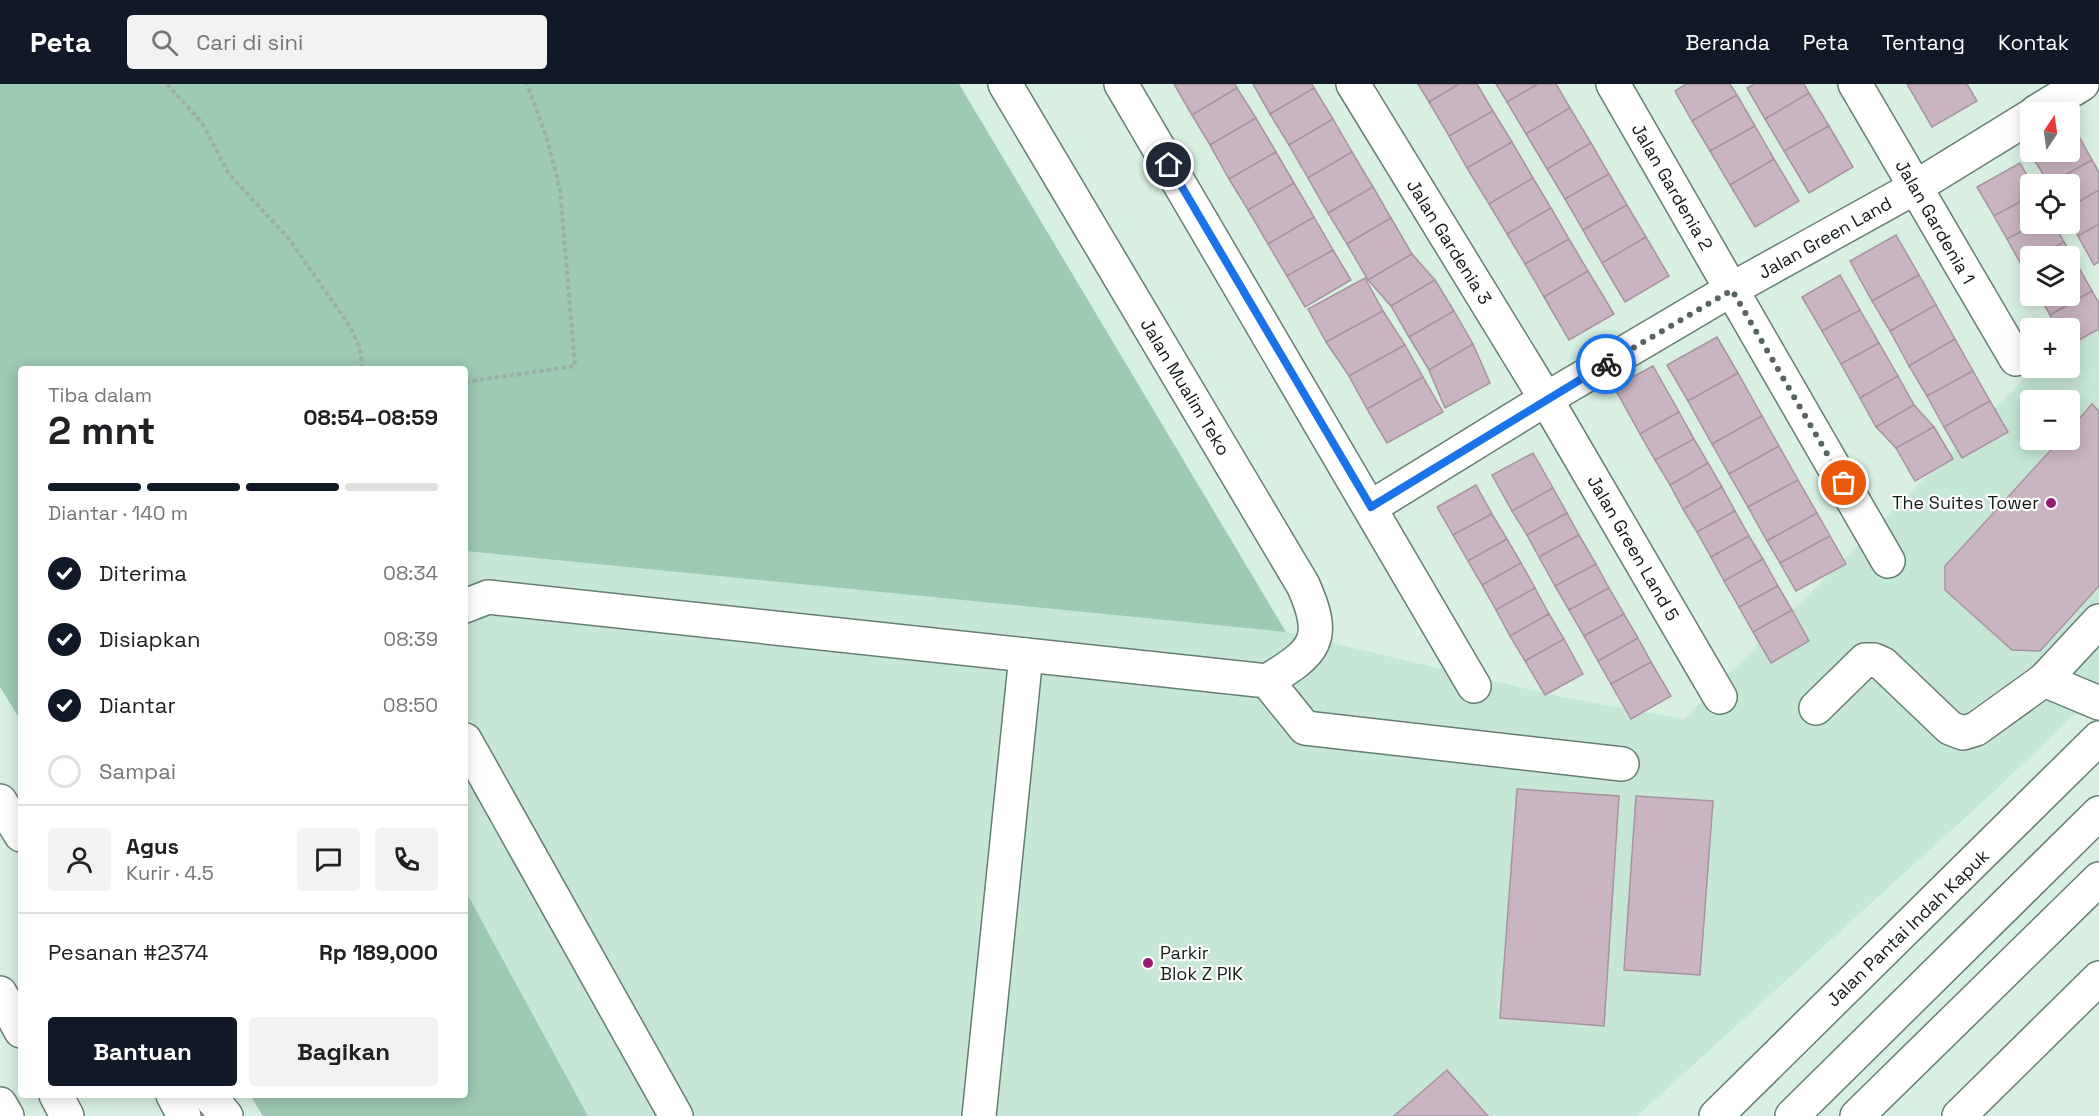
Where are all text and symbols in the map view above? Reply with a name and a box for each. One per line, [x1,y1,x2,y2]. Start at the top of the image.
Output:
search box [127,15,547,69]
text: Peta [30,24,91,60]
icon: search [148,26,181,59]
text: Cari di sini [196,28,303,56]
text: Beranda [1685,29,1770,56]
text: Peta [1803,29,1849,56]
text: Tentang [1882,29,1965,56]
text: Kontak [1998,29,2069,56]
north arrow [2020,102,2080,162]
map controls [2020,102,2080,450]
street label: Jalan Gardenia 2 [1627,119,1718,255]
pin [1143,139,1194,190]
icon: home [1152,148,1185,181]
street label: Jalan Gardenia 1 [1891,155,1980,288]
button: locate [2020,174,2080,234]
street label: Jalan Gardenia 3 [1402,175,1497,309]
street label: Jalan Green Land [1754,191,1896,284]
button: layers [2020,246,2080,306]
street label: Jalan Mualim Teko [1135,314,1236,460]
button: + [2020,318,2080,378]
courier [1576,334,1636,394]
icon: bike [1590,348,1623,381]
text: Tiba dalam [48,382,152,408]
button: − [2020,390,2080,450]
text: 08:54–08:59 [303,403,438,431]
text: 2 mnt [48,406,156,455]
pin [1818,457,1869,508]
icon: bag [1827,466,1860,499]
street label: Jalan Green Land 5 [1582,471,1685,625]
place label: The Suites Tower [1892,491,2039,514]
marker: The Suites Tower [2044,496,2058,510]
text: Diantar · 140 m [48,500,188,526]
icon: check [48,557,81,590]
text: Diterima [99,559,187,587]
text: 08:34 [383,560,438,586]
icon: check [48,623,81,656]
text: Disiapkan [99,625,201,653]
text: 08:39 [383,626,438,652]
icon: check [48,689,81,722]
text: Diantar [99,691,176,719]
text: 08:50 [383,692,438,718]
text: Sampai [99,757,176,785]
button: person [48,828,111,891]
button: chat [297,828,360,891]
button: phone [375,828,438,891]
text: Agus [126,832,179,860]
street label: Jalan Pantai Indah Kapuk [1822,844,1994,1011]
text: Kurir · 4.5 [126,860,214,886]
text: Pesanan #2374 [48,938,208,966]
text: Rp 189,000 [319,938,438,966]
place label: Parkir Blok Z PIK [1160,941,1243,985]
marker: Parkir Blok Z PIK [1141,956,1155,970]
button: Bantuan [48,1017,237,1086]
button: Bagikan [249,1017,438,1086]

